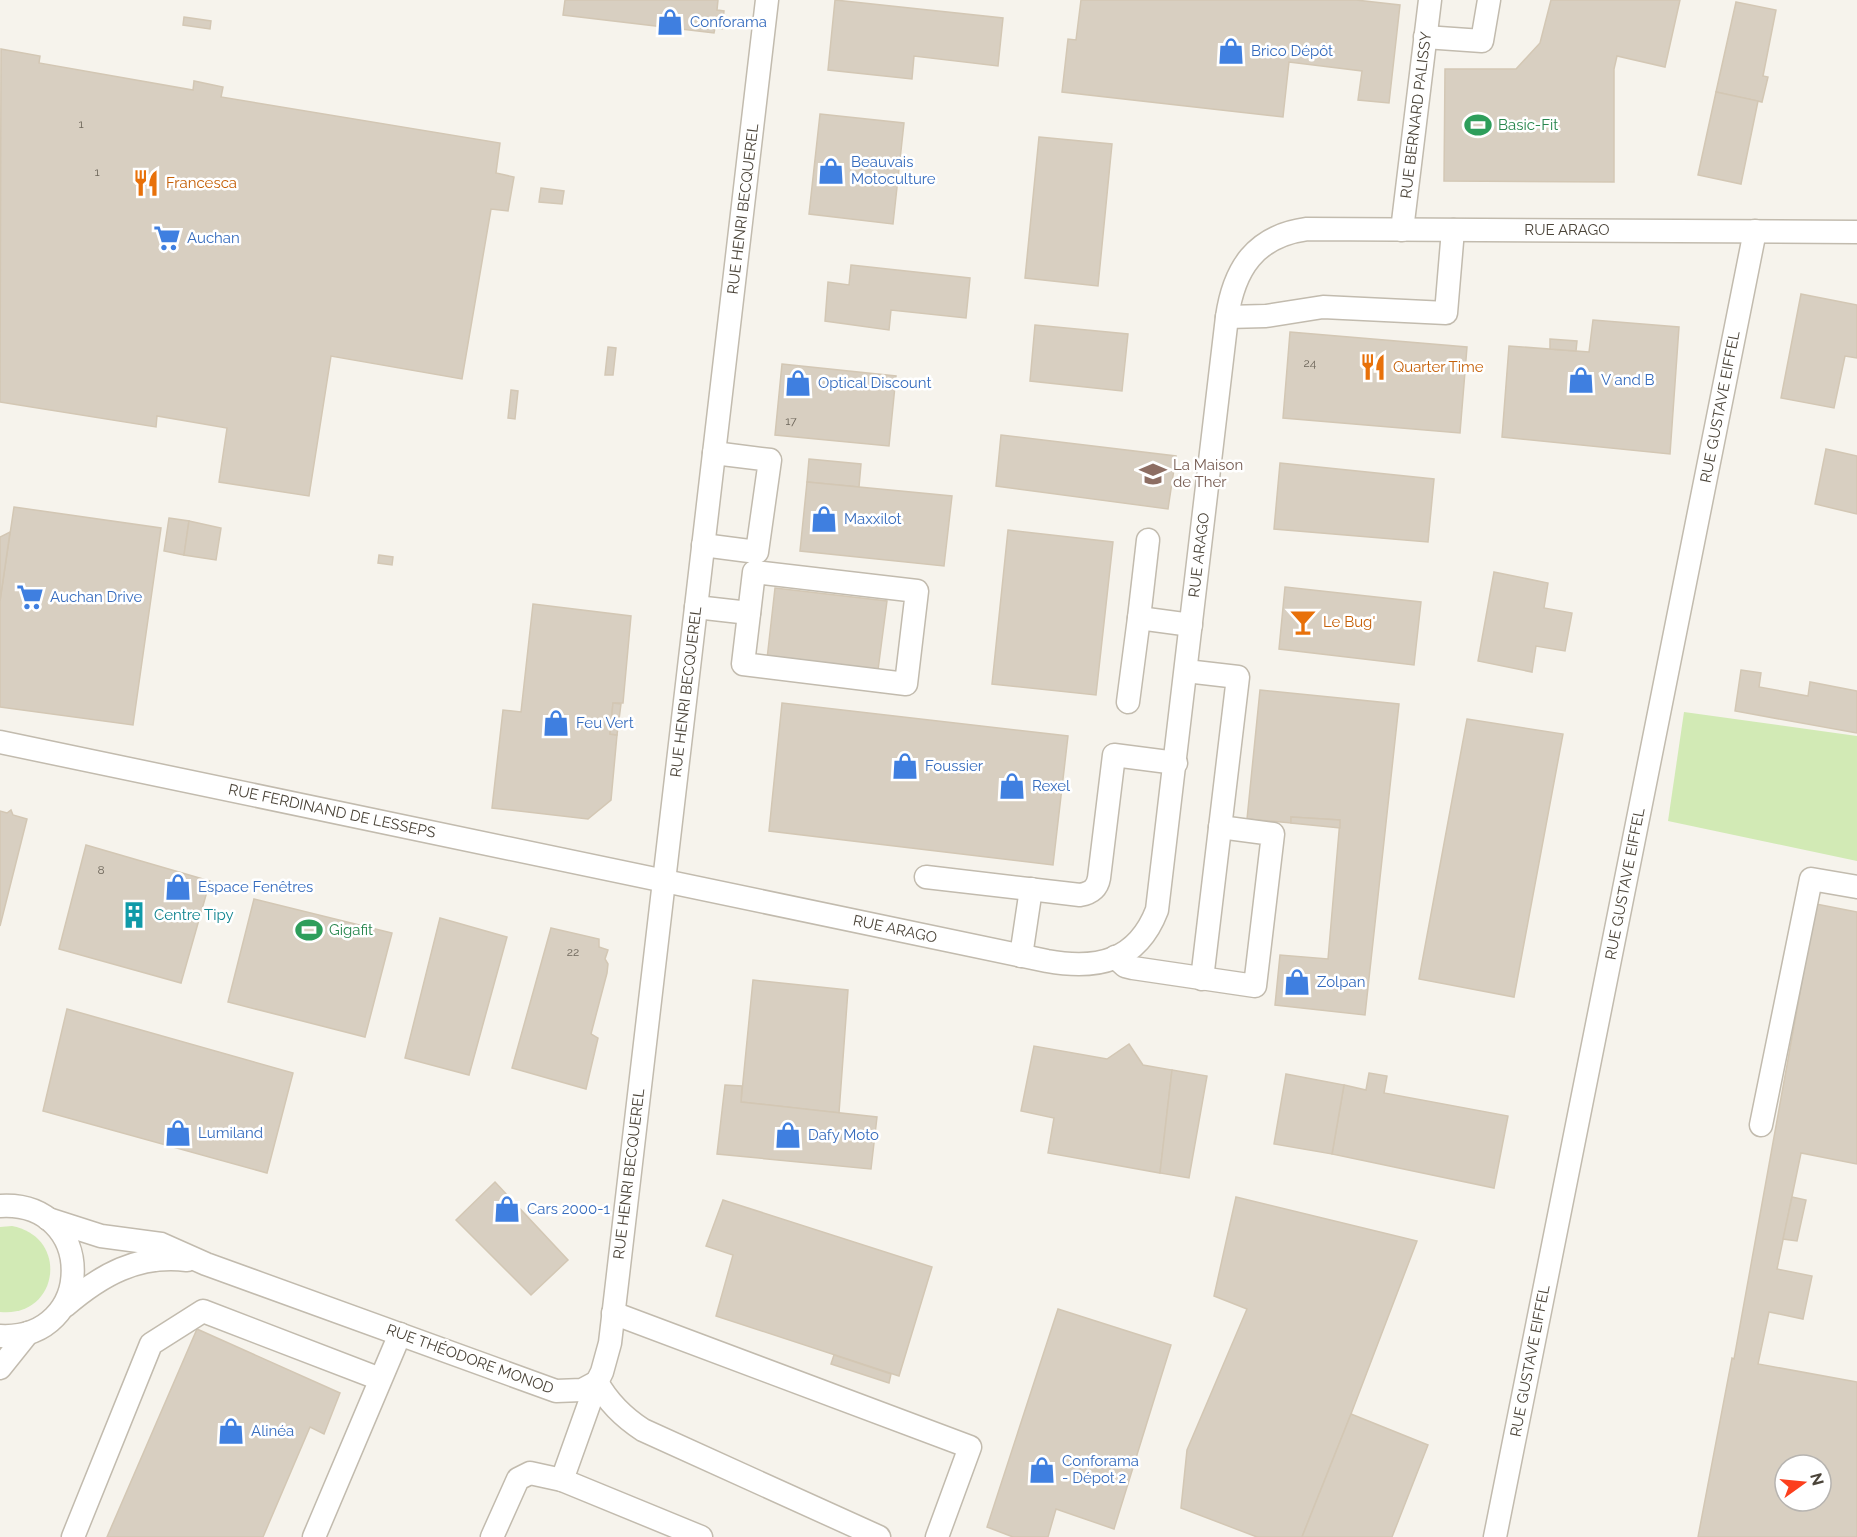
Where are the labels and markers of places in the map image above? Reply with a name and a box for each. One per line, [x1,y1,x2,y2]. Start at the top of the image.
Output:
shop icon: Conforama [655,7,685,37]
place label: Conforama [690,13,767,31]
shop icon: Brico Dépôt [1216,36,1246,66]
place label: Brico Dépôt [1251,42,1333,60]
sports icon: Basic-Fit [1463,110,1493,140]
place label: Basic-Fit [1498,116,1558,134]
place label: Beauvais Motoculture [851,153,936,188]
shop icon: Beauvais Motoculture [816,156,846,186]
restaurant icon: Francesca [131,168,161,198]
place label: Francesca [166,174,237,192]
supermarket icon: Auchan [152,223,182,253]
place label: Auchan [187,229,240,247]
restaurant icon: Quarter Time [1358,352,1388,382]
place label: Quarter Time [1393,358,1484,376]
shop icon: V and B [1566,365,1596,395]
shop icon: Optical Discount [783,368,813,398]
place label: V and B [1601,371,1655,389]
place label: Optical Discount [818,374,931,392]
place label: La Maison de Ther [1173,456,1243,491]
school or university icon: La Maison de Ther [1138,459,1168,489]
shop icon: Maxxilot [809,504,839,534]
place label: Maxxilot [844,510,902,528]
supermarket icon: Auchan Drive [15,582,45,612]
place label: Auchan Drive [50,588,143,606]
bar icon: Le Bug' [1288,607,1318,637]
place label: Le Bug' [1323,613,1375,631]
shop icon: Feu Vert [541,708,571,738]
place label: Feu Vert [576,714,634,732]
shop icon: Foussier [890,751,920,781]
place label: Foussier [925,757,984,775]
shop icon: Rexel [997,771,1027,801]
place label: Rexel [1032,777,1071,795]
shop icon: Espace Fenêtres [163,872,193,902]
place label: Espace Fenêtres [198,878,313,896]
building icon: Centre Tipy [119,900,149,930]
place label: Centre Tipy [154,906,234,924]
sports icon: Gigafit [294,915,324,945]
place label: Gigafit [329,921,373,939]
shop icon: Zolpan [1282,967,1312,997]
place label: Zolpan [1317,973,1365,991]
shop icon: Lumiland [163,1118,193,1148]
shop icon: Dafy Moto [773,1120,803,1150]
place label: Lumiland [198,1124,263,1142]
place label: Dafy Moto [808,1126,879,1144]
shop icon: Cars 2000-1 [492,1194,522,1224]
place label: Cars 2000-1 [527,1200,610,1218]
shop icon: Alinéa [216,1416,246,1446]
place label: Alinéa [251,1422,294,1440]
place label: Conforama - Dépot 2 [1062,1452,1139,1487]
shop icon: Conforama - Dépot 2 [1027,1455,1057,1485]

